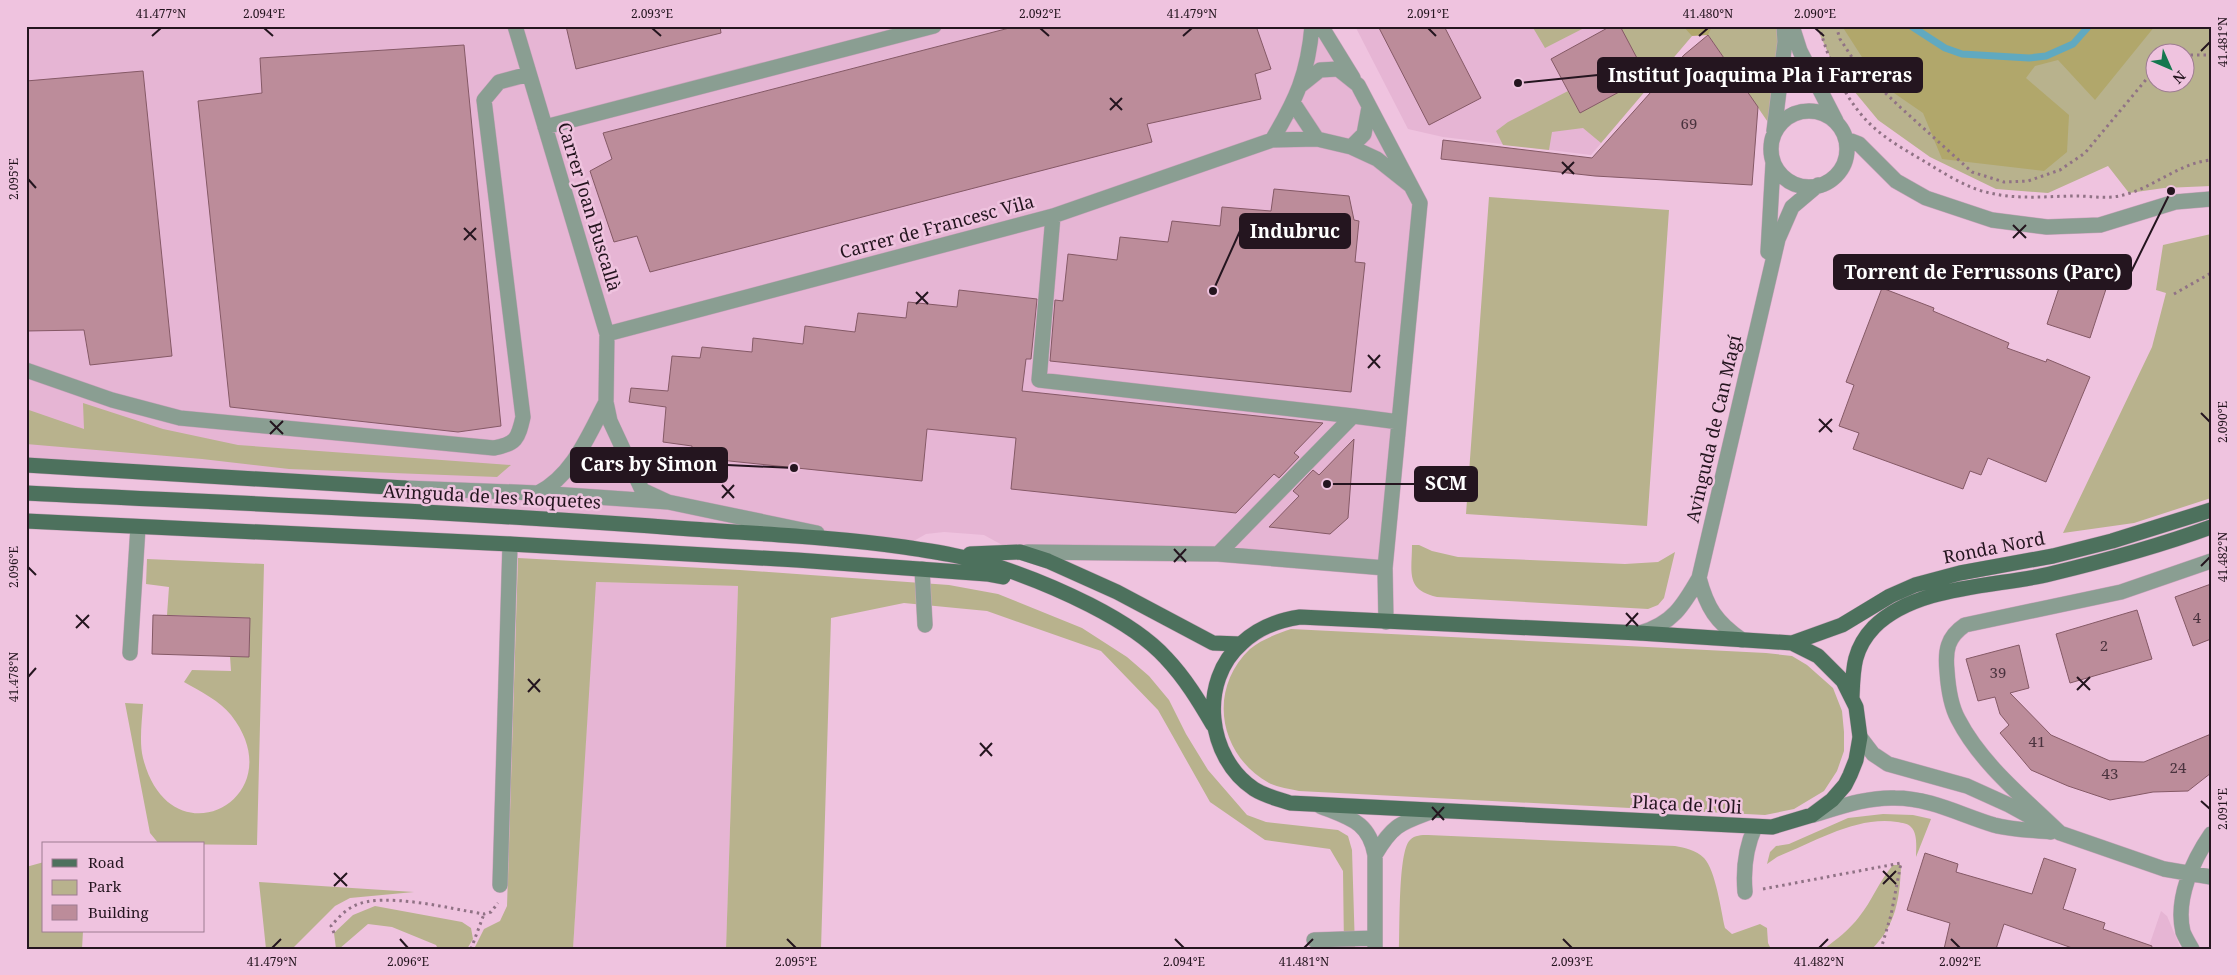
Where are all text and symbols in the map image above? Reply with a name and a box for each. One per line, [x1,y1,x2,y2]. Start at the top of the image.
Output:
text: 41.477°N [136,5,186,22]
text: 2.094°E [243,5,285,22]
text: 2.093°E [631,5,673,22]
text: 2.092°E [1019,5,1061,22]
text: 41.479°N [1167,5,1217,22]
text: 2.091°E [1407,5,1449,22]
text: 41.480°N [1683,5,1733,22]
text: 2.090°E [1794,5,1836,22]
text: 41.481°N [2214,17,2231,67]
north arrow [2144,42,2194,92]
callout: Institut Joaquima Pla i Farreras [1598,58,1922,92]
text: Institut Joaquima Pla i Farreras [1608,62,1912,88]
text: N [2169,67,2190,88]
house number: 69 [1681,113,1697,133]
street label: Carrer Joan Buscallà [553,119,627,294]
text: 2.095°E [5,158,22,200]
street label: Carrer de Francesc Vila [837,188,1037,264]
callout: Indubruc [1240,214,1350,248]
text: Indubruc [1250,218,1340,244]
callout: Torrent de Ferrussons (Parc) [1834,255,2131,289]
text: Torrent de Ferrussons (Parc) [1844,259,2122,285]
street label: Avinguda de Can Magí [1680,332,1746,525]
text: 2.090°E [2214,401,2231,443]
callout: Cars by Simon [571,448,727,482]
text: Cars by Simon [581,451,718,477]
callout: SCM [1415,467,1477,501]
text: SCM [1425,470,1467,496]
street label: Avinguda de les Roquetes [382,478,602,514]
street label: Ronda Nord [1941,525,2047,569]
text: 41.482°N [2214,532,2231,582]
text: 2.096°E [5,546,22,588]
house number: 4 [2193,607,2202,627]
house number: 2 [2100,635,2108,655]
text: 41.478°N [5,652,22,702]
house number: 39 [1990,662,2006,682]
house number: 41 [2029,731,2045,751]
house number: 24 [2170,757,2187,777]
house number: 43 [2102,763,2118,783]
text: 2.091°E [2214,788,2231,830]
street label: Plaça de l'Oli [1632,789,1743,819]
legend [42,842,205,932]
text: Road [88,852,124,872]
text: Park [88,876,122,896]
text: Building [88,902,149,922]
text: 41.479°N [247,953,297,970]
text: 2.096°E [387,953,429,970]
text: 2.095°E [775,953,817,970]
text: 2.094°E [1163,953,1205,970]
text: 41.481°N [1279,953,1329,970]
text: 2.093°E [1551,953,1593,970]
text: 41.482°N [1794,953,1844,970]
text: 2.092°E [1939,953,1981,970]

